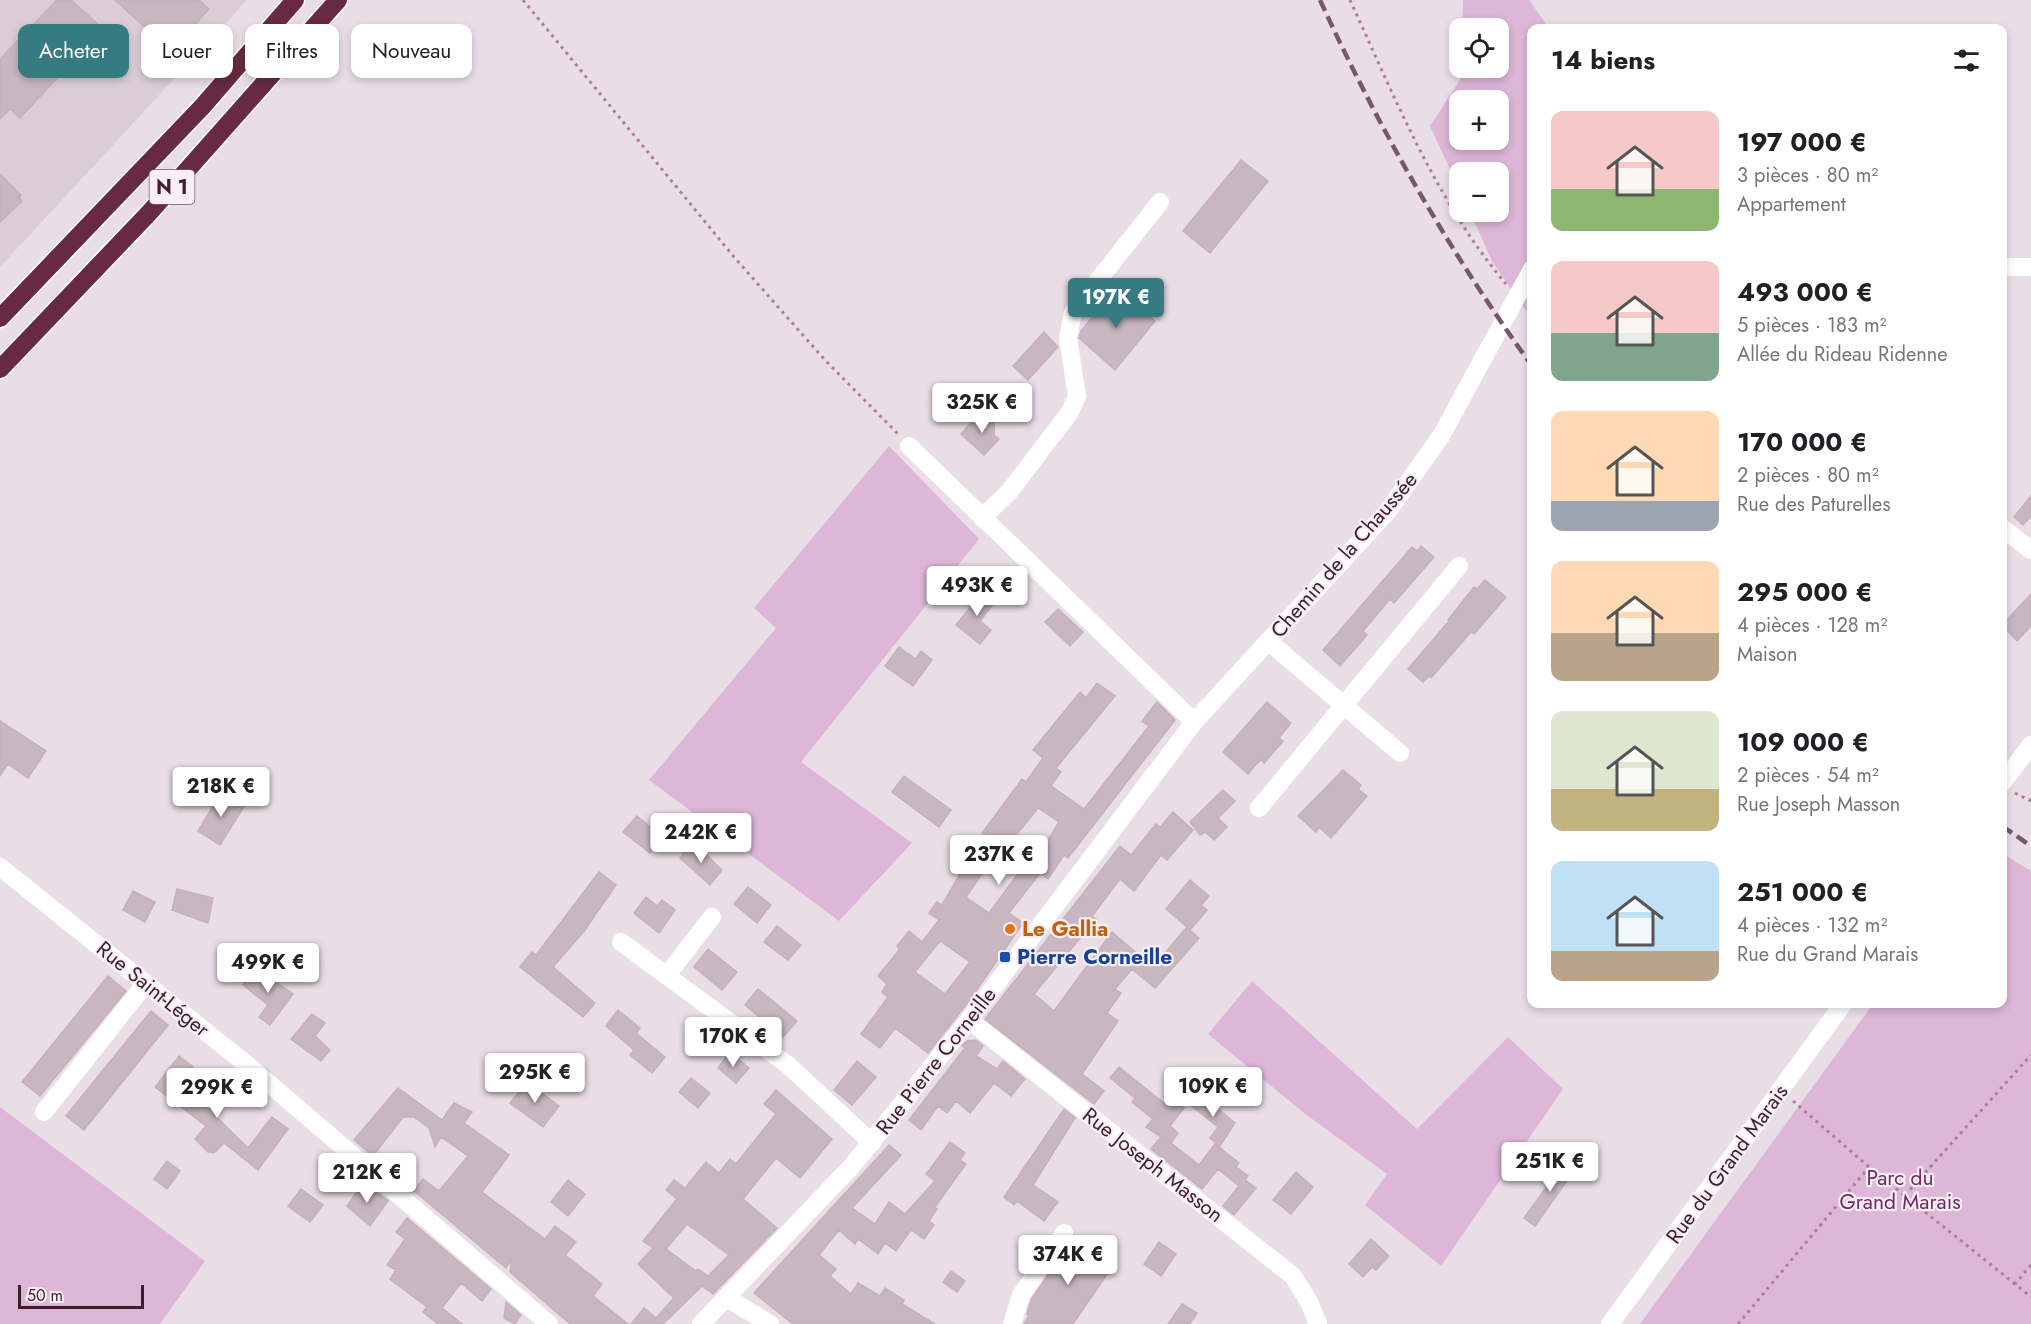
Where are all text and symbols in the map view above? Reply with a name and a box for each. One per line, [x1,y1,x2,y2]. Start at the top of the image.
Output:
map controls [1449,18,1509,222]
button: locate [1449,18,1509,78]
chip: Acheter [18,24,129,78]
chip: Louer [141,24,233,78]
chip: Filtres [245,24,339,78]
chip: Nouveau [351,24,472,78]
text: 14 biens [1551,41,1655,79]
icon: filters [1950,44,1983,77]
button: + [1449,90,1509,150]
text: 197 000 € [1737,123,1867,161]
icon: home [1599,135,1671,207]
text: 3 pièces · 80 m² [1737,161,1878,190]
button: − [1449,162,1509,222]
road number: N 1 [150,170,195,204]
text: Appartement [1737,190,1846,219]
text: 493 000 € [1737,273,1873,311]
pin: 197K € [1067,278,1165,329]
text: 197K € [1082,283,1150,312]
icon: home [1599,285,1671,357]
text: 5 pièces · 183 m² [1737,311,1886,340]
text: Allée du Rideau Ridenne [1737,340,1948,369]
pin: 325K € [933,383,1031,434]
text: 325K € [946,388,1018,417]
text: 170 000 € [1737,423,1867,461]
icon: home [1599,435,1671,507]
text: 2 pièces · 80 m² [1737,461,1879,490]
street label: Chemin de la Chaussée [1264,465,1425,644]
text: Rue des Paturelles [1737,490,1890,519]
pin: 493K € [928,566,1026,617]
text: 493K € [941,571,1013,600]
text: 295 000 € [1737,573,1873,611]
icon: home [1599,585,1671,657]
text: 4 pièces · 128 m² [1737,611,1887,640]
text: Maison [1737,640,1798,669]
text: 109 000 € [1737,723,1869,761]
icon: home [1599,735,1671,807]
text: 2 pièces · 54 m² [1737,761,1879,790]
pin: 218K € [172,767,270,818]
text: 218K € [187,772,255,801]
text: Rue Joseph Masson [1737,790,1900,819]
pin: 242K € [652,813,750,864]
text: 242K € [664,818,738,847]
pin: 237K € [950,835,1048,886]
text: 237K € [964,840,1034,869]
text: 251 000 € [1737,873,1868,911]
icon: home [1599,885,1671,957]
text: 4 pièces · 132 m² [1737,911,1887,940]
place label: Le Gallia [1022,914,1108,944]
marker: Le Gallia [1003,922,1017,936]
street label: Rue Saint-Léger [90,934,217,1044]
text: Rue du Grand Marais [1737,940,1918,969]
place label: Pierre Corneille [1017,942,1172,972]
pin: 499K € [219,943,317,994]
text: 499K € [231,948,305,977]
marker: Pierre Corneille [998,950,1012,964]
street label: Rue Pierre Corneille [869,981,1003,1141]
pin: 170K € [684,1017,782,1068]
text: 170K € [699,1022,767,1051]
pin: 295K € [486,1053,584,1104]
text: 295K € [499,1058,571,1087]
pin: 109K € [1164,1067,1262,1118]
pin: 299K € [168,1068,266,1119]
text: 109K € [1178,1072,1248,1101]
text: 299K € [181,1073,253,1102]
street label: Rue du Grand Marais [1659,1078,1795,1250]
street label: Rue Joseph Masson [1076,1100,1230,1230]
pin: 251K € [1501,1142,1599,1193]
text: 251K € [1515,1147,1585,1176]
pin: 212K € [318,1153,416,1204]
text: 212K € [332,1158,402,1187]
park label: Parc du Grand Marais [1839,1163,1961,1217]
pin: 374K € [1019,1235,1117,1286]
text: 374K € [1032,1240,1104,1269]
scale bar [18,1282,144,1310]
text: 50 m [27,1284,63,1307]

